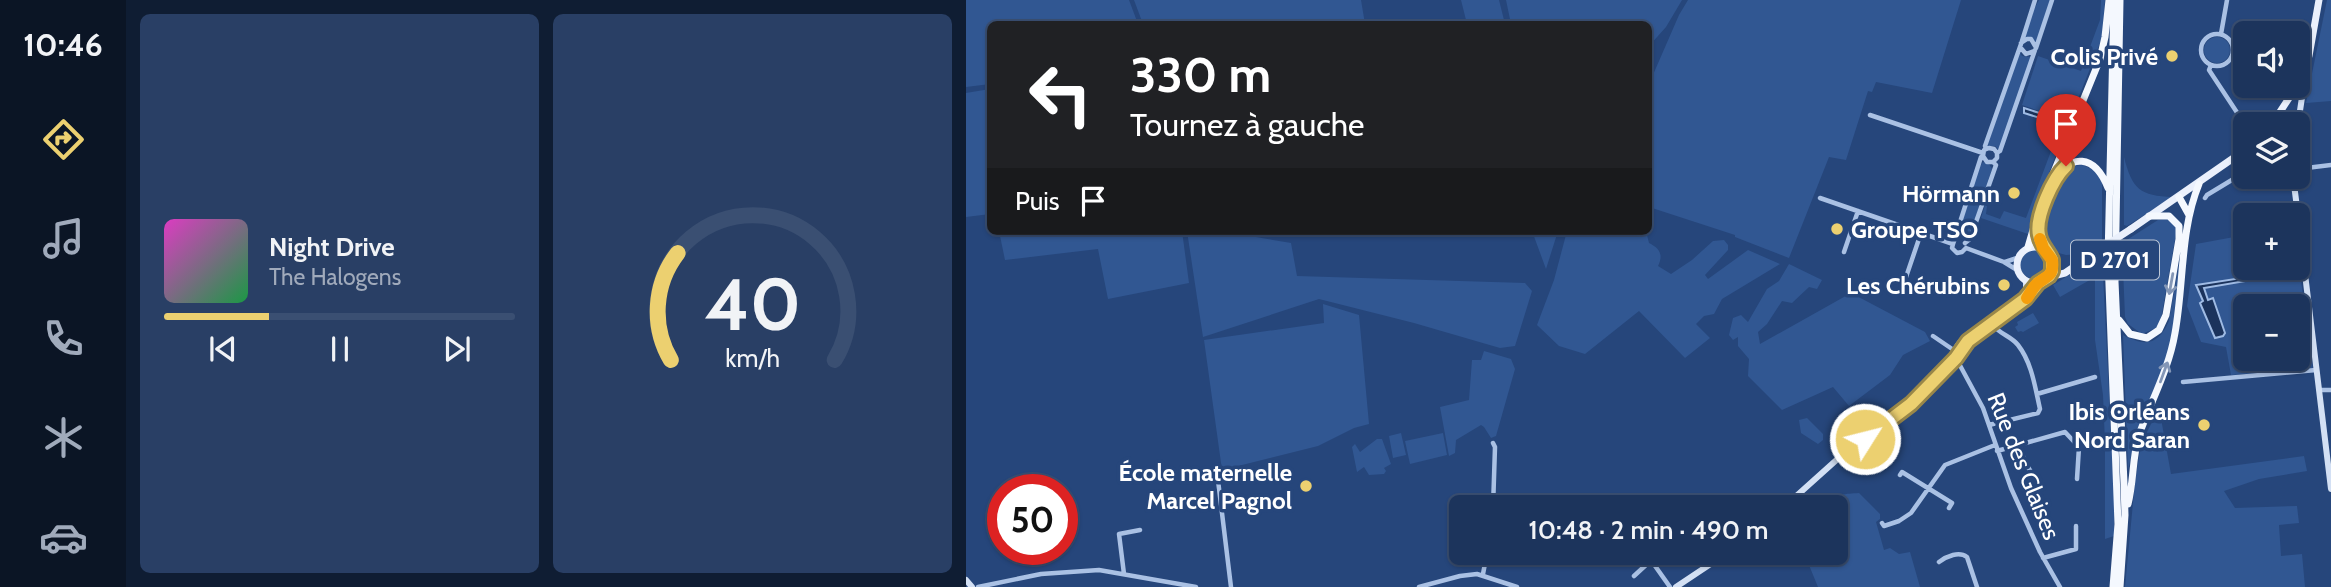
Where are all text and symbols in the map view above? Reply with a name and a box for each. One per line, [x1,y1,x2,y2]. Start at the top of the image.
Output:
map controls [2233,21,2310,371]
button: sound [2233,21,2310,98]
text: 10:46 [23,25,103,64]
place label: Colis Privé [2050,42,2158,71]
text: 330 m [1130,45,1271,104]
marker: Colis Privé [2164,48,2180,64]
icon: left [1015,49,1106,140]
pin [2036,94,2096,166]
text: Tournez à gauche [1130,105,1364,144]
icon: arrive [2047,105,2085,143]
button: layers [2233,112,2310,189]
icon: directions [39,115,88,164]
place label: Hörmann [1902,179,2000,208]
icon: arrive [1074,182,1112,220]
text: Puis [1015,185,1060,217]
marker: Hörmann [2006,185,2022,201]
button: + [2233,203,2310,280]
icon: music [39,214,88,263]
place label: Groupe TSO [1851,215,1978,244]
marker: Groupe TSO [1829,221,1845,237]
text: Night Drive [269,231,395,263]
road number: D 2701 [2071,241,2159,280]
text: 40 [704,260,801,348]
text: The Halogens [269,263,401,291]
place label: Les Chérubins [1846,271,1990,300]
one-way arrow [2164,272,2178,295]
marker: Les Chérubins [1996,277,2012,293]
button: − [2233,294,2310,371]
icon: phone [39,314,88,363]
icon: previous [204,330,242,368]
icon: pause [321,330,359,368]
icon: next [438,330,476,368]
text: km/h [725,342,780,372]
one-way arrow [2159,362,2171,384]
street label: Rue des Glaises [1981,388,2067,544]
place label: Ibis Orléans Nord Saran [2069,397,2190,454]
position arrow [1828,402,1902,476]
icon: climate [39,413,88,462]
marker: Ibis Orléans Nord Saran [2196,417,2212,433]
place label: École maternelle Marcel Pagnol [1119,458,1292,515]
speed limit sign: 50 [987,474,1078,565]
marker: École maternelle Marcel Pagnol [1298,478,1314,494]
icon: car [39,513,88,562]
text: 10:48 · 2 min · 490 m [1529,514,1768,546]

